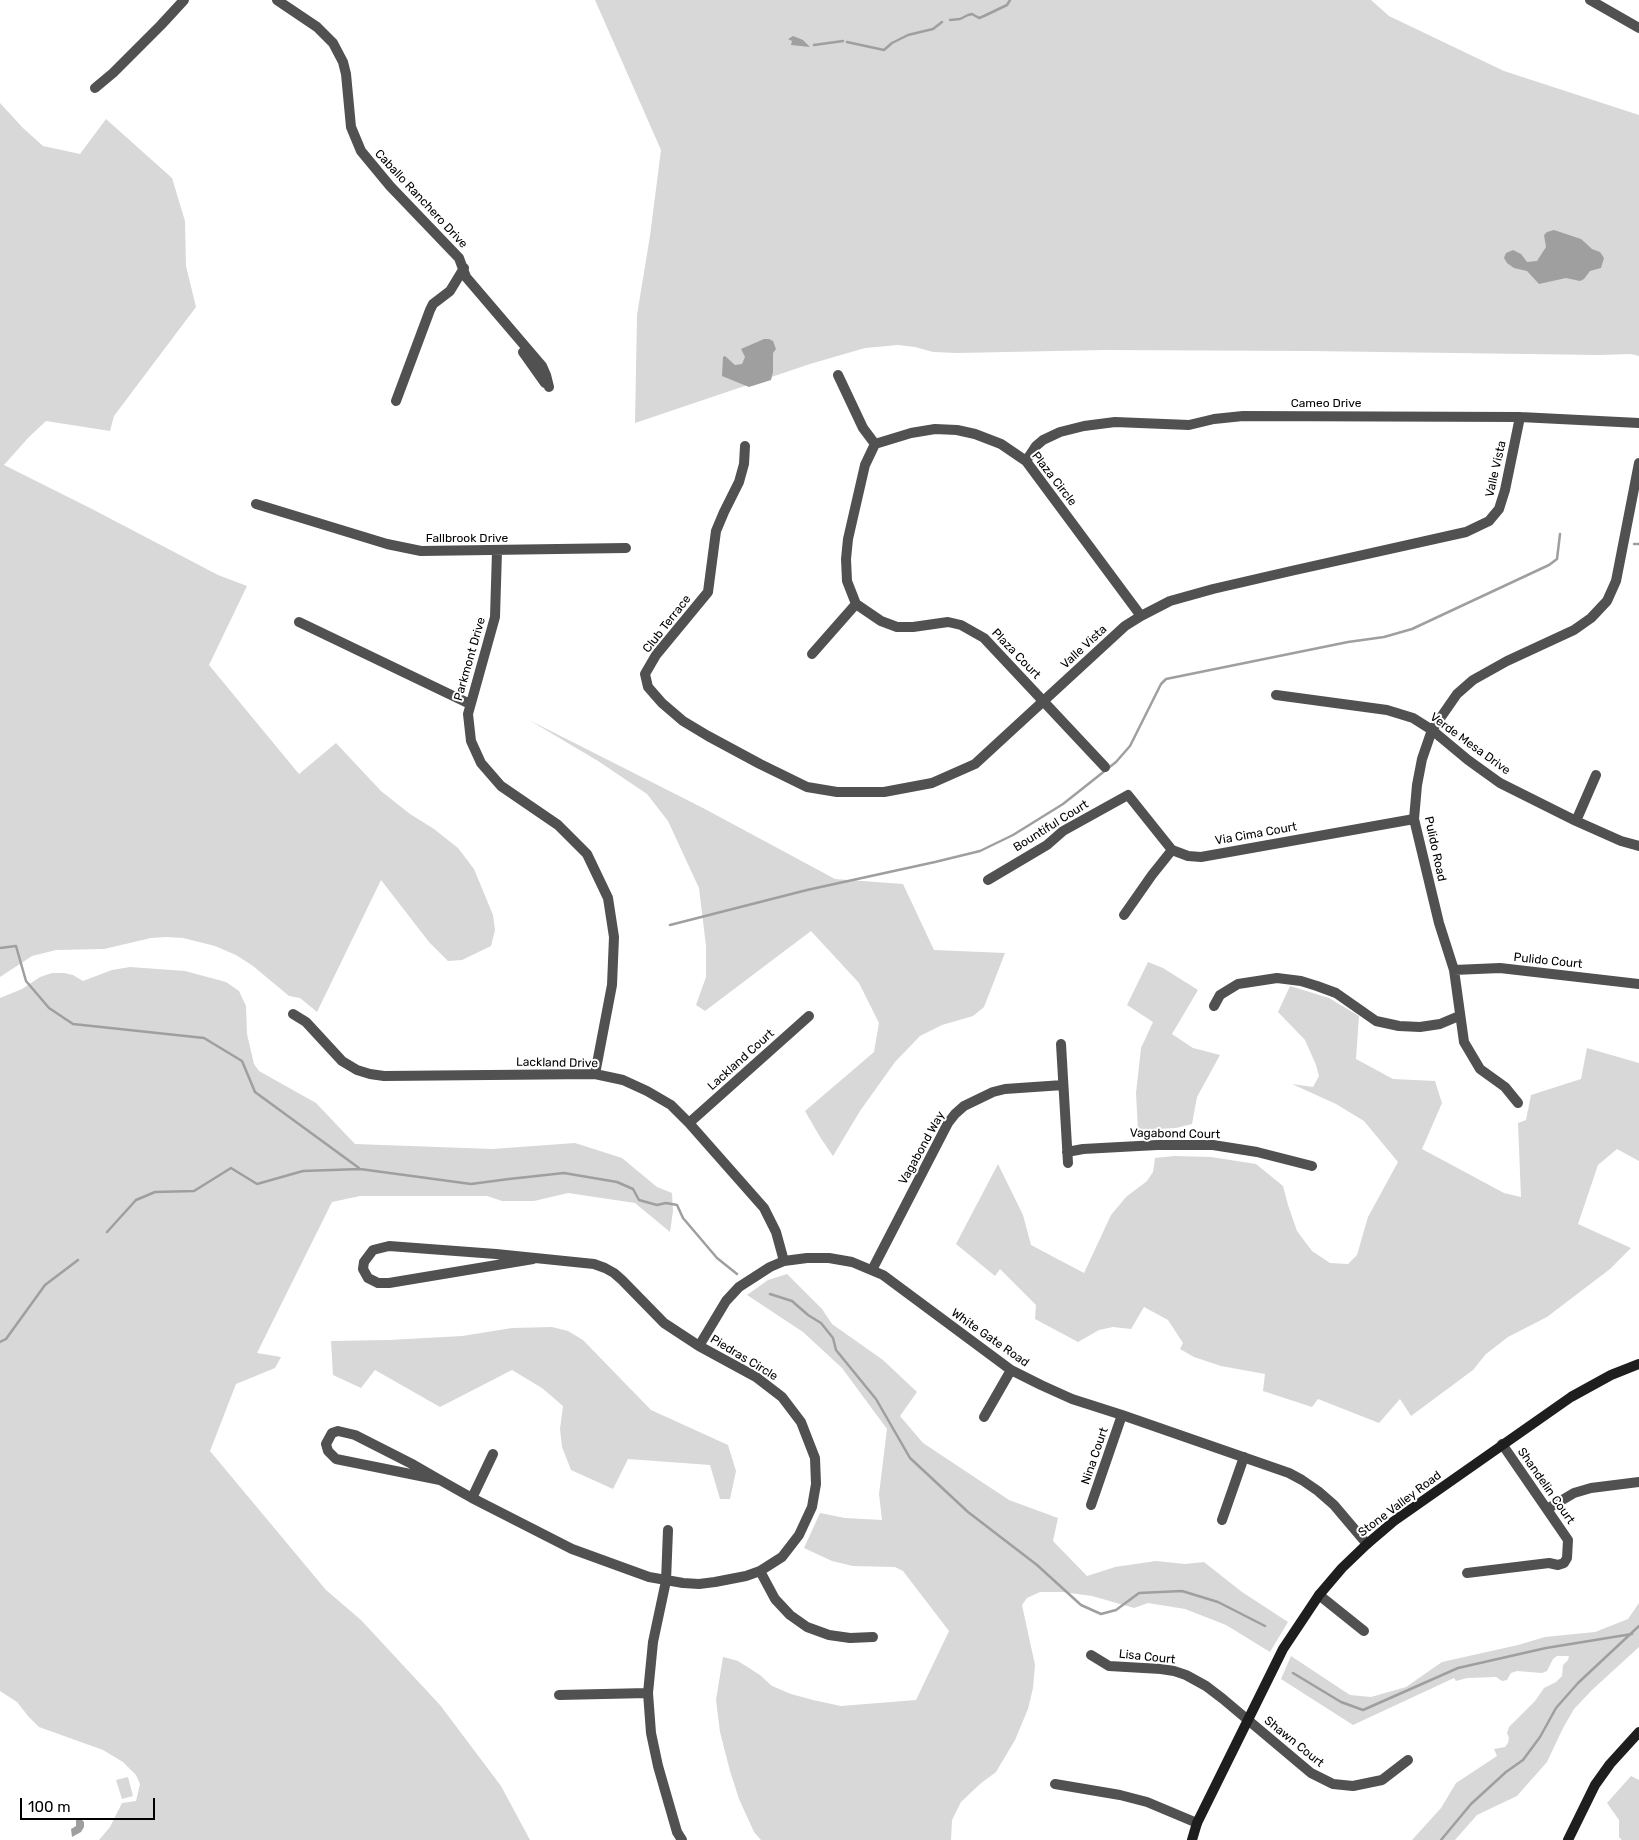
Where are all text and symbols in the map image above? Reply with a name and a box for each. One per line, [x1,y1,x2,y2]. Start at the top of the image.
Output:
street label: Caballo Ranchero Drive [372,147,470,251]
street label: Cameo Drive [1291,397,1361,411]
street label: Valle Vista [1483,439,1509,499]
street label: Plaza Circle [1028,449,1080,509]
street label: Fallbrook Drive [426,532,508,546]
street label: Club Terrace [640,592,694,656]
street label: Parkmont Drive [451,616,489,702]
street label: Valle Vista [1058,622,1110,672]
street label: Plaza Court [988,626,1044,682]
street label: Verde Mesa Drive [1427,710,1513,778]
street label: Bountiful Court [1011,797,1091,855]
street label: Pulido Road [1421,815,1449,883]
street label: Via Cima Court [1214,820,1298,848]
street label: Pulido Court [1513,950,1583,972]
street label: Lackland Court [705,1026,777,1094]
street label: Lackland Drive [516,1055,598,1071]
street label: Vagabond Way [896,1109,948,1187]
street label: Vagabond Court [1130,1126,1220,1142]
street label: White Gate Road [948,1306,1032,1370]
street label: Piedras Circle [708,1332,780,1384]
street label: Nina Court [1079,1426,1111,1486]
street label: Shandelin Court [1514,1445,1578,1527]
street label: Stone Valley Road [1356,1468,1444,1540]
street label: Lisa Court [1118,1647,1176,1667]
street label: Shawn Court [1261,1714,1327,1770]
scale bar [22,1788,158,1820]
text: 100 m [28,1798,70,1816]

